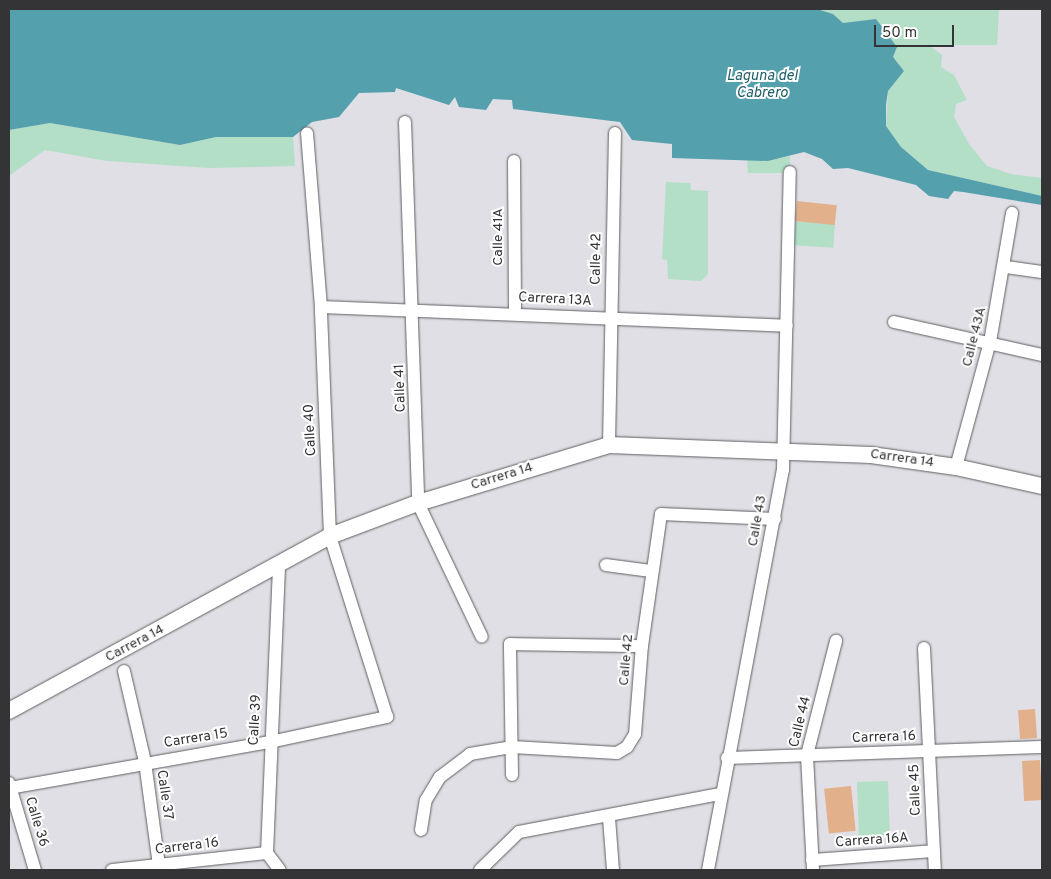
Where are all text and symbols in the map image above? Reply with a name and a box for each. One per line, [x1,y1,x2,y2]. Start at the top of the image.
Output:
scale bar [876,15,956,47]
text: 50 m [882,24,917,43]
water label: Laguna del Cabrero [726,67,798,102]
street label: Calle 41A [491,208,507,266]
street label: Calle 42 [588,233,606,285]
street label: Carrera 13A [518,290,592,310]
street label: Calle 43A [959,305,991,369]
street label: Calle 41 [392,363,410,413]
street label: Calle 40 [301,403,321,457]
street label: Carrera 14 [869,446,935,472]
street label: Carrera 14 [469,460,535,494]
street label: Calle 43 [745,494,771,548]
street label: Carrera 14 [103,622,167,666]
street label: Calle 42 [616,633,638,687]
street label: Calle 39 [246,694,266,746]
street label: Calle 44 [787,695,815,749]
street label: Carrera 15 [163,726,229,752]
street label: Carrera 16 [852,728,916,748]
street label: Calle 45 [907,764,925,816]
street label: Calle 37 [152,769,176,821]
street label: Calle 36 [20,795,52,849]
street label: Carrera 16A [835,830,909,852]
street label: Carrera 16 [154,835,220,859]

